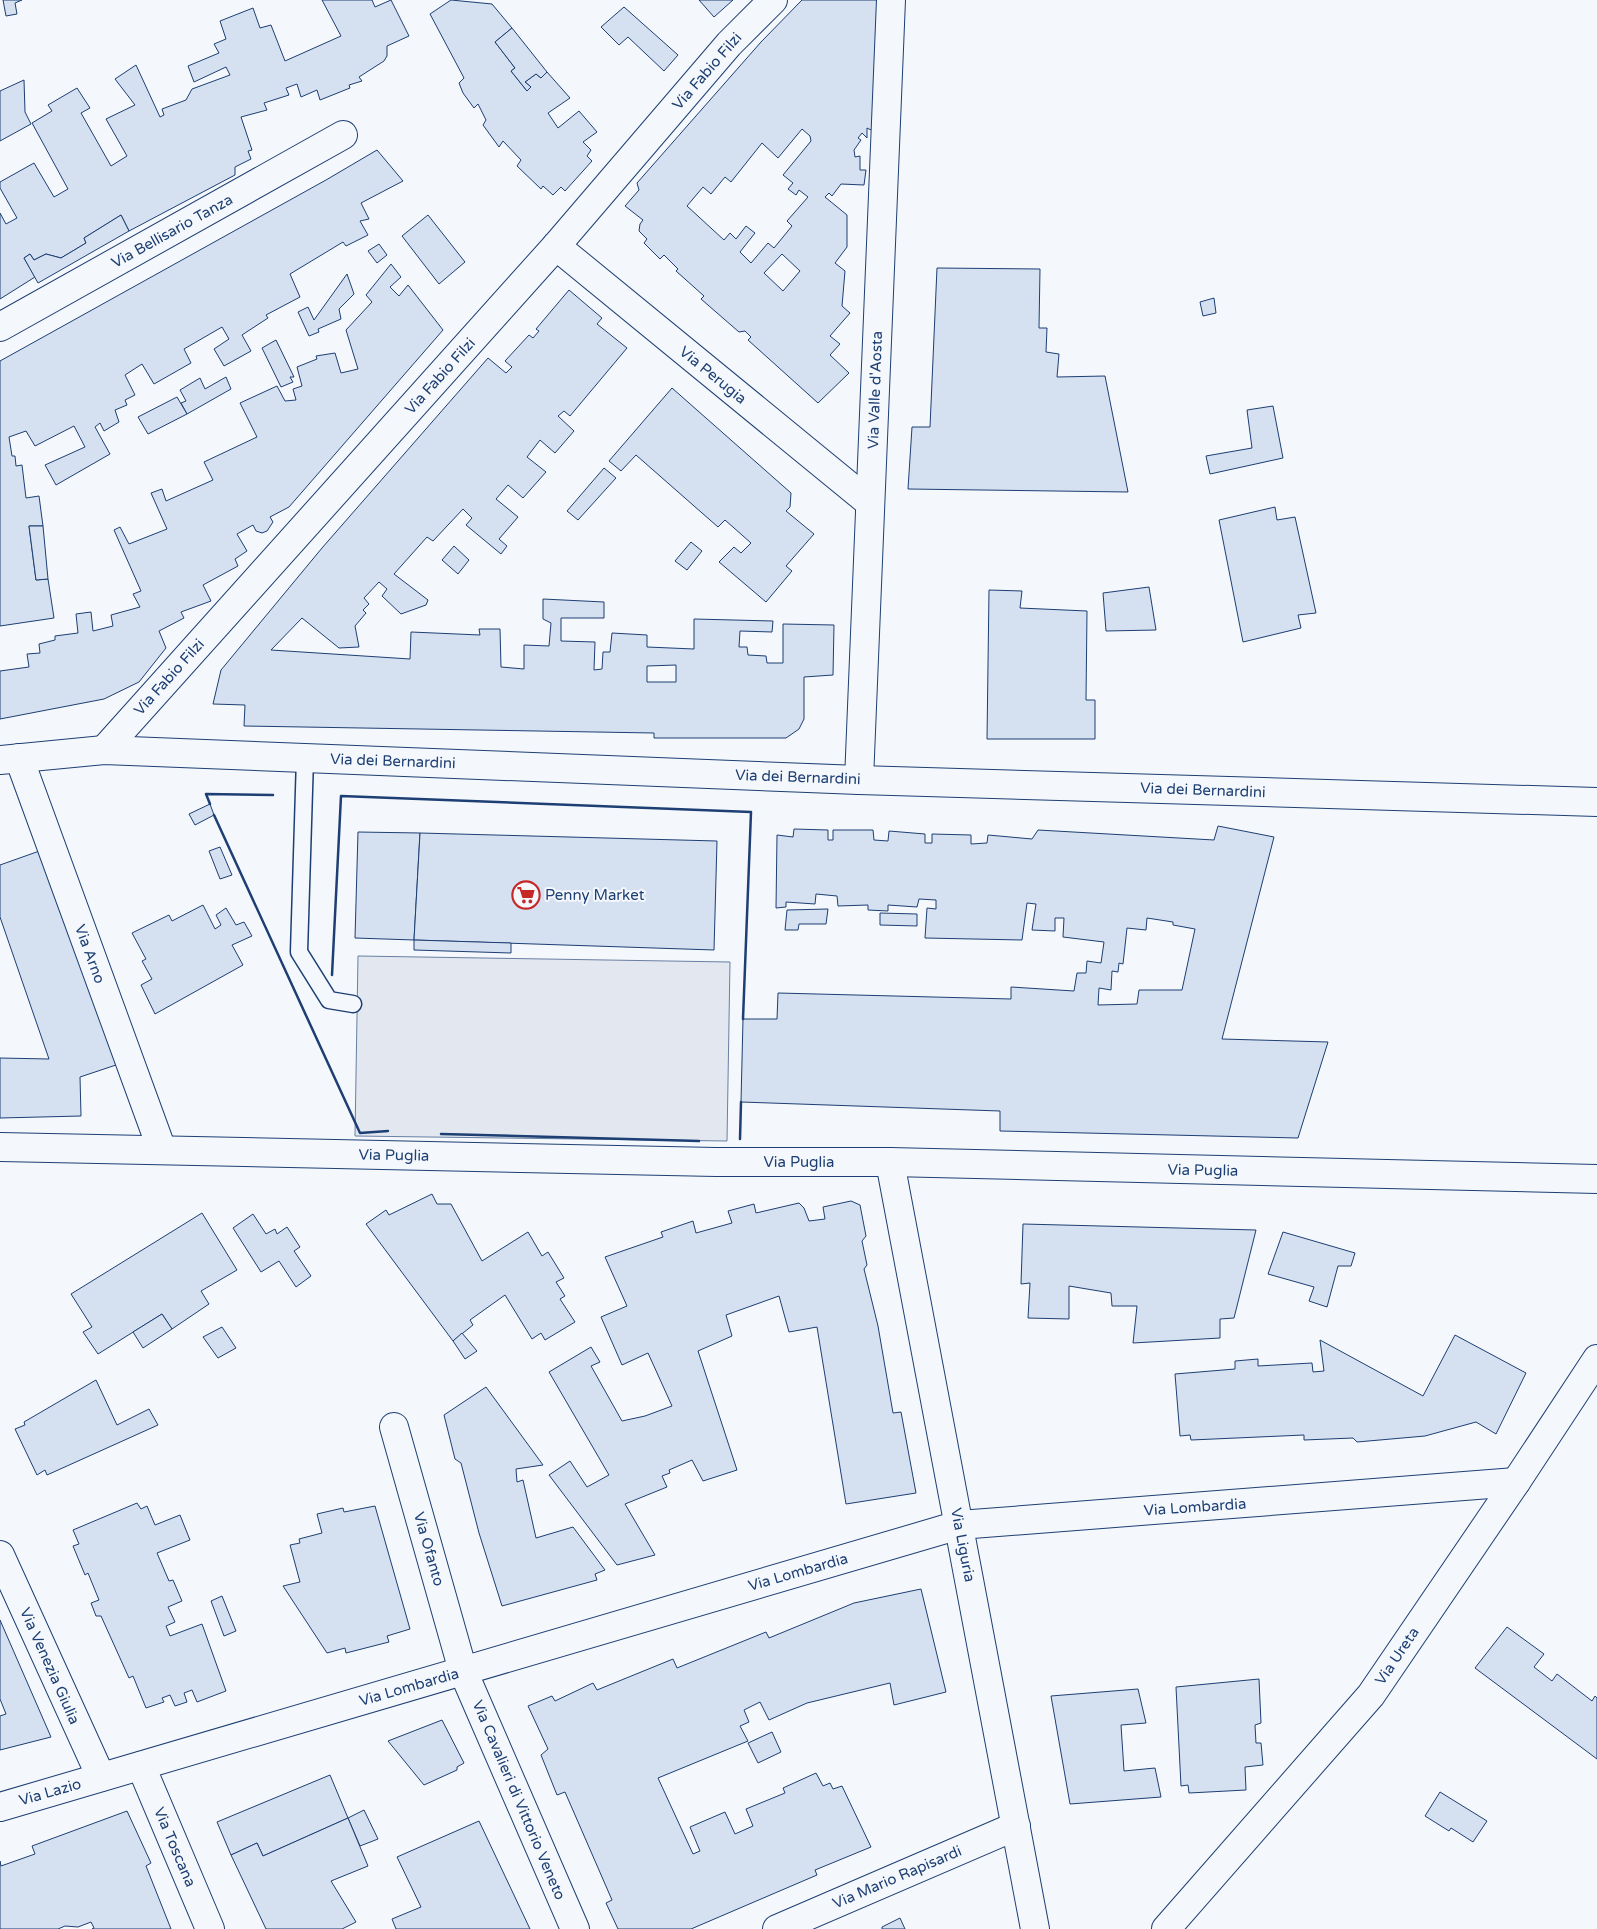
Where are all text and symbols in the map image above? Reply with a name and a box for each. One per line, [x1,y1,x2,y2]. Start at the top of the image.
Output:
street label: Via Fabio Filzi [669,29,745,113]
street label: Via Bellisario Tanza [108,190,236,272]
street label: Via Valle d'Aosta [864,331,886,449]
street label: Via Fabio Filzi [401,334,479,418]
street label: Via Perugia [676,342,750,408]
street label: Via Fabio Filzi [130,635,208,719]
street label: Via dei Bernardini [330,750,456,772]
street label: Via dei Bernardini [735,766,861,788]
street label: Via dei Bernardini [1140,779,1266,801]
supermarket icon: Penny Market [511,880,541,910]
place label: Penny Market [545,886,645,904]
street label: Via Arno [71,922,109,986]
street label: Via Puglia [358,1145,430,1165]
street label: Via Puglia [764,1153,834,1171]
street label: Via Puglia [1167,1160,1239,1180]
street label: Via Lombardia [1143,1494,1247,1520]
street label: Via Liguria [947,1506,979,1584]
street label: Via Ofanto [410,1510,448,1588]
street label: Via Lombardia [746,1549,850,1595]
street label: Via Venezia Giulia [16,1605,84,1727]
street label: Via Ureta [1371,1624,1423,1688]
street label: Via Lombardia [357,1664,461,1710]
street label: Via Cavalieri di Vittorio Veneto [469,1697,569,1903]
street label: Via Lazio [17,1775,83,1809]
street label: Via Toscana [150,1804,200,1890]
street label: Via Mario Rapisardi [830,1842,964,1912]

